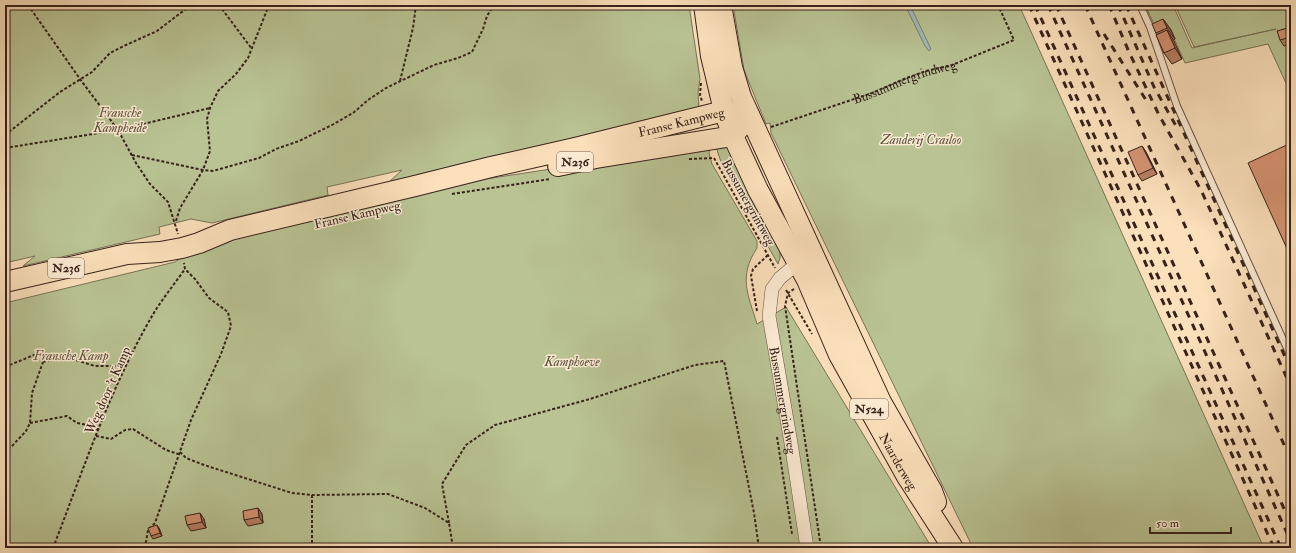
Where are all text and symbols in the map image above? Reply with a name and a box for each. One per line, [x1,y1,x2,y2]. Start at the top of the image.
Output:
street label: Bussummergrindweg [851,57,959,108]
street label: Franse Kampweg [637,104,727,141]
park label: Fransche Kampheide [92,105,147,136]
park label: Zanderij Crailoo [880,132,962,148]
road number: N236 [557,152,593,172]
street label: Bussumergrintweg [718,156,779,249]
street label: Franse Kampweg [313,197,403,234]
road number: N236 [48,258,84,278]
street label: Weg door 't Kamp [81,344,135,438]
street label: Bussummergrindweg [765,345,800,456]
park label: Fransche Kamp [32,348,109,364]
park label: Kamphoeve [543,354,600,370]
road number: N524 [850,399,888,419]
street label: Naarderweg [875,430,921,494]
scale bar [1150,509,1231,535]
text: 50 m [1156,516,1180,531]

